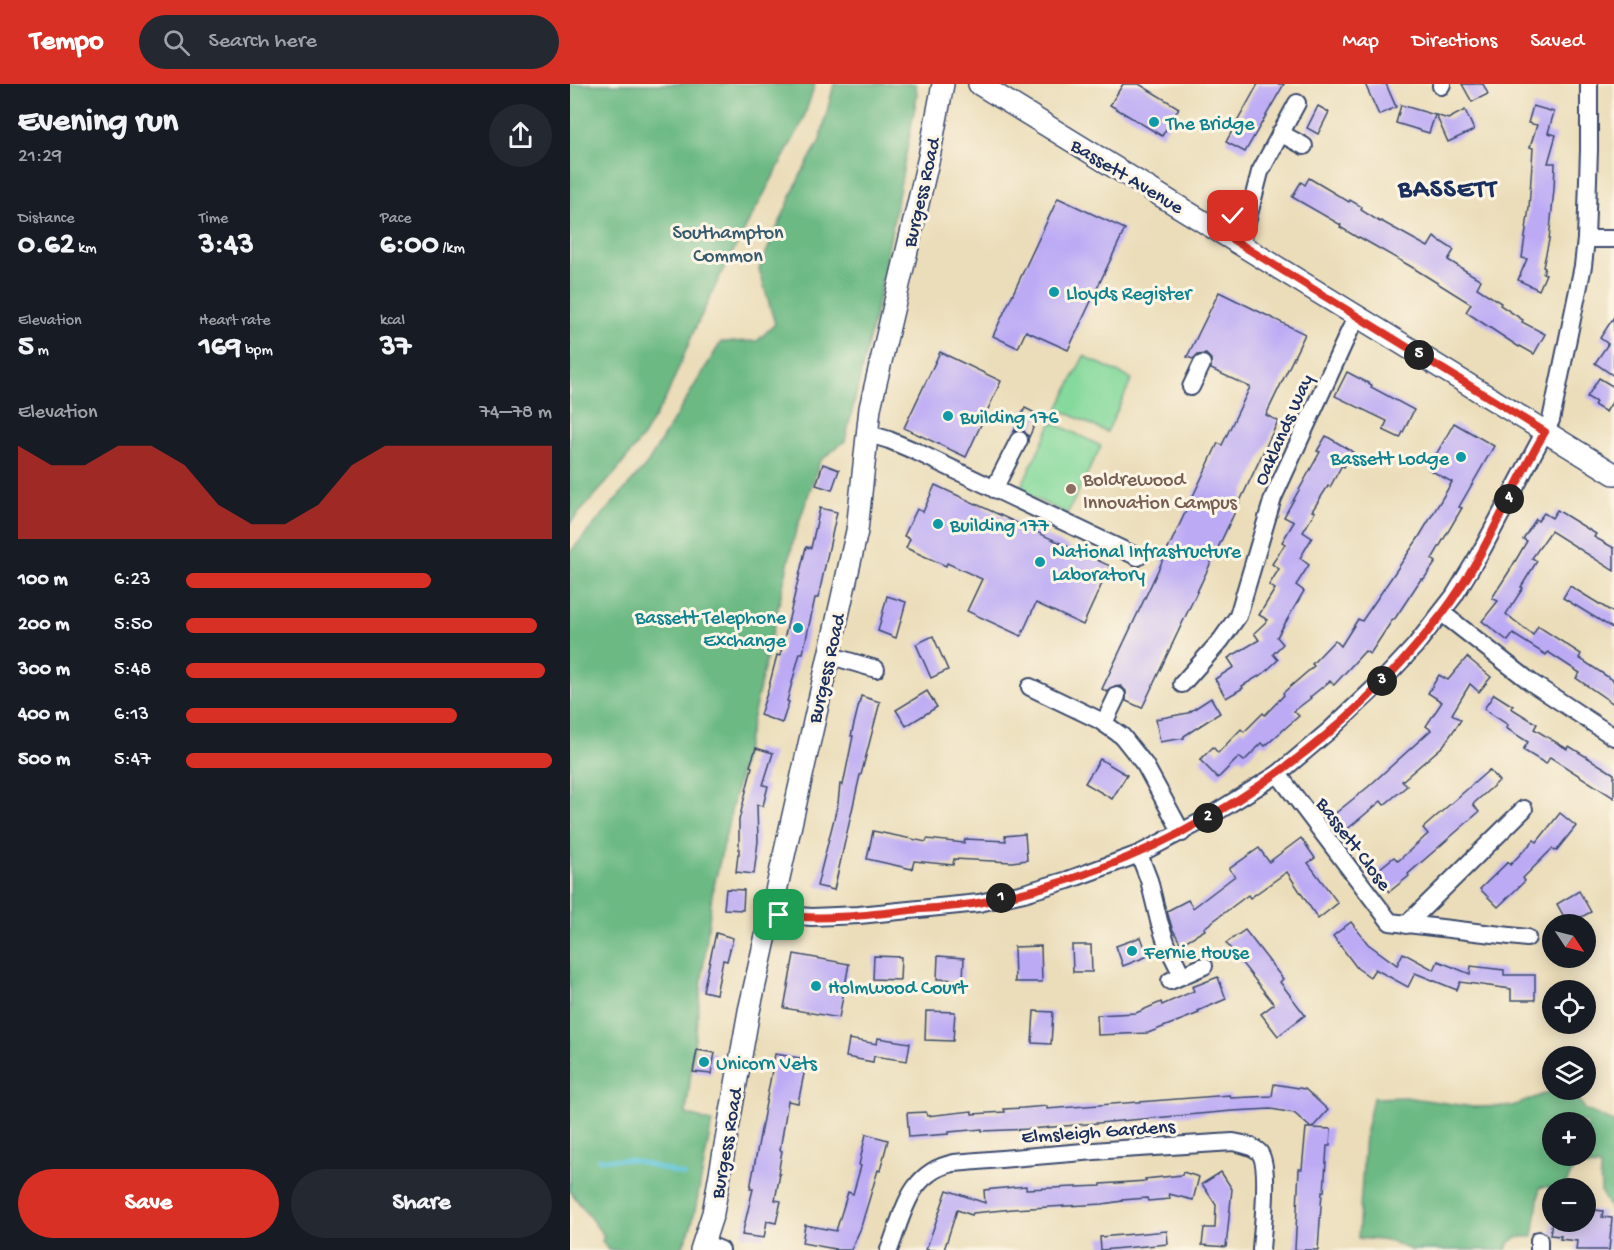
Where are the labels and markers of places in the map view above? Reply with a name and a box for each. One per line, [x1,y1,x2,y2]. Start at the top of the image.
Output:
place label: The Bridge [1165,114,1255,137]
marker: The Bridge [1147,115,1161,129]
pin [1207,190,1258,241]
place label: Lloyds Register [1066,284,1193,307]
marker: Lloyds Register [1047,285,1061,299]
pin: 5 [1404,340,1434,370]
place label: Building 176 [959,408,1059,431]
marker: Building 176 [941,409,955,423]
place label: Bassett Lodge [1329,449,1450,472]
marker: Bassett Lodge [1454,450,1468,464]
place label: Boldrewood Innovation Campus [1082,470,1238,516]
marker: Boldrewood Innovation Campus [1064,482,1078,496]
pin: 4 [1494,484,1524,514]
place label: Building 177 [949,516,1049,539]
marker: Building 177 [931,517,945,531]
place label: National Infrastructure Laboratory [1052,542,1242,588]
marker: National Infrastructure Laboratory [1033,555,1047,569]
place label: Bassett Telephone Exchange [634,608,787,654]
marker: Bassett Telephone Exchange [791,621,805,635]
pin: 3 [1367,666,1397,696]
pin: 2 [1193,803,1223,833]
pin: 1 [986,883,1016,913]
pin [753,889,804,940]
place label: Fernie House [1143,943,1250,966]
marker: Fernie House [1125,944,1139,958]
place label: Holmwood Court [828,978,969,1001]
marker: Holmwood Court [809,979,823,993]
place label: Unicorn Vets [716,1054,817,1077]
marker: Unicorn Vets [697,1055,711,1069]

